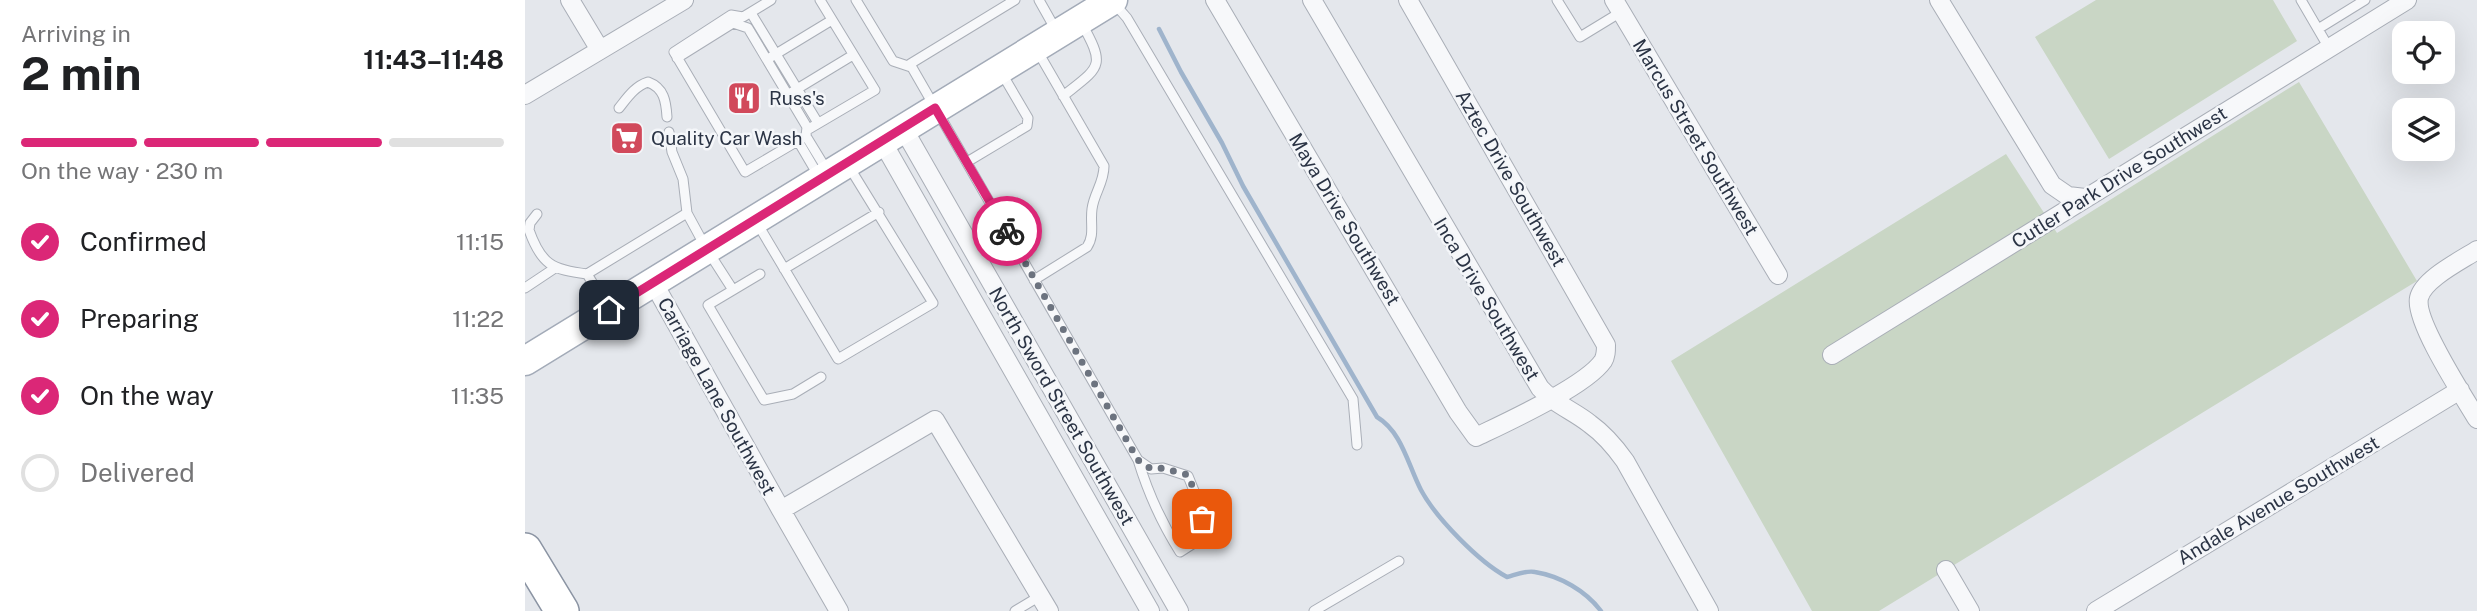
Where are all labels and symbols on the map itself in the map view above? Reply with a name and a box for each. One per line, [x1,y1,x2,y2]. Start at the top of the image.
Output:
street label: Marcus Street Southwest [1629,35,1763,239]
restaurant icon: Russ's [725,79,763,117]
street label: Aztec Drive Southwest [1451,86,1571,270]
place label: Russ's [769,87,825,109]
street label: Cutler Park Drive Southwest [2007,102,2231,252]
supermarket icon: Quality Car Wash [608,119,646,157]
place label: Quality Car Wash [651,127,803,149]
street label: Maya Drive Southwest [1285,129,1405,309]
courier [972,196,1042,266]
street label: Inca Drive Southwest [1430,214,1544,384]
pin [579,280,639,340]
street label: North Sword Street Southwest [985,283,1139,529]
street label: Carriage Lane Southwest [653,293,781,499]
street label: Andale Avenue Southwest [2173,431,2383,569]
pin [1172,489,1232,549]

